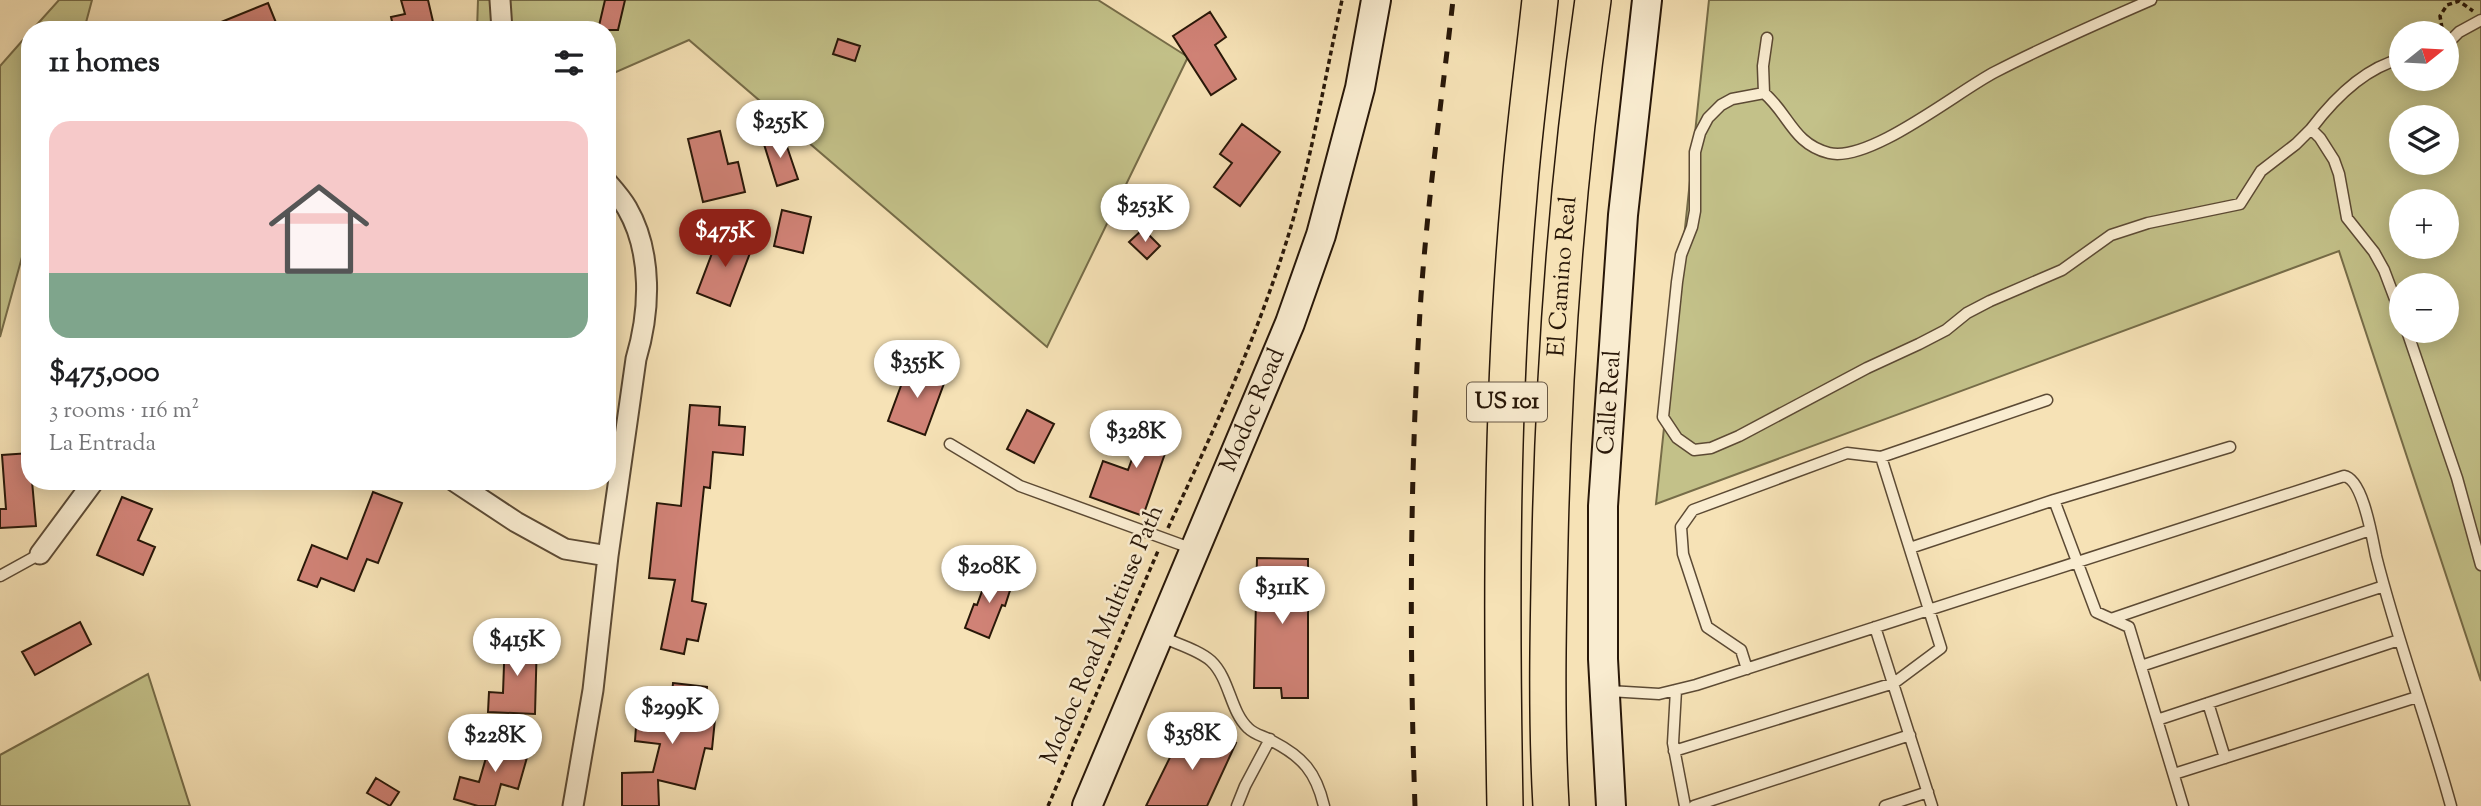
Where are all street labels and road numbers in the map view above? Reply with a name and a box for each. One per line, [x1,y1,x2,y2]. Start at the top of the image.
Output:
street label: El Camino Real [1540,194,1586,358]
street label: Modoc Road [1212,343,1294,478]
street label: Calle Real [1590,349,1631,456]
road number: US 101 [1467,382,1547,422]
street label: Modoc Road Multiuse Path [1033,500,1173,770]

